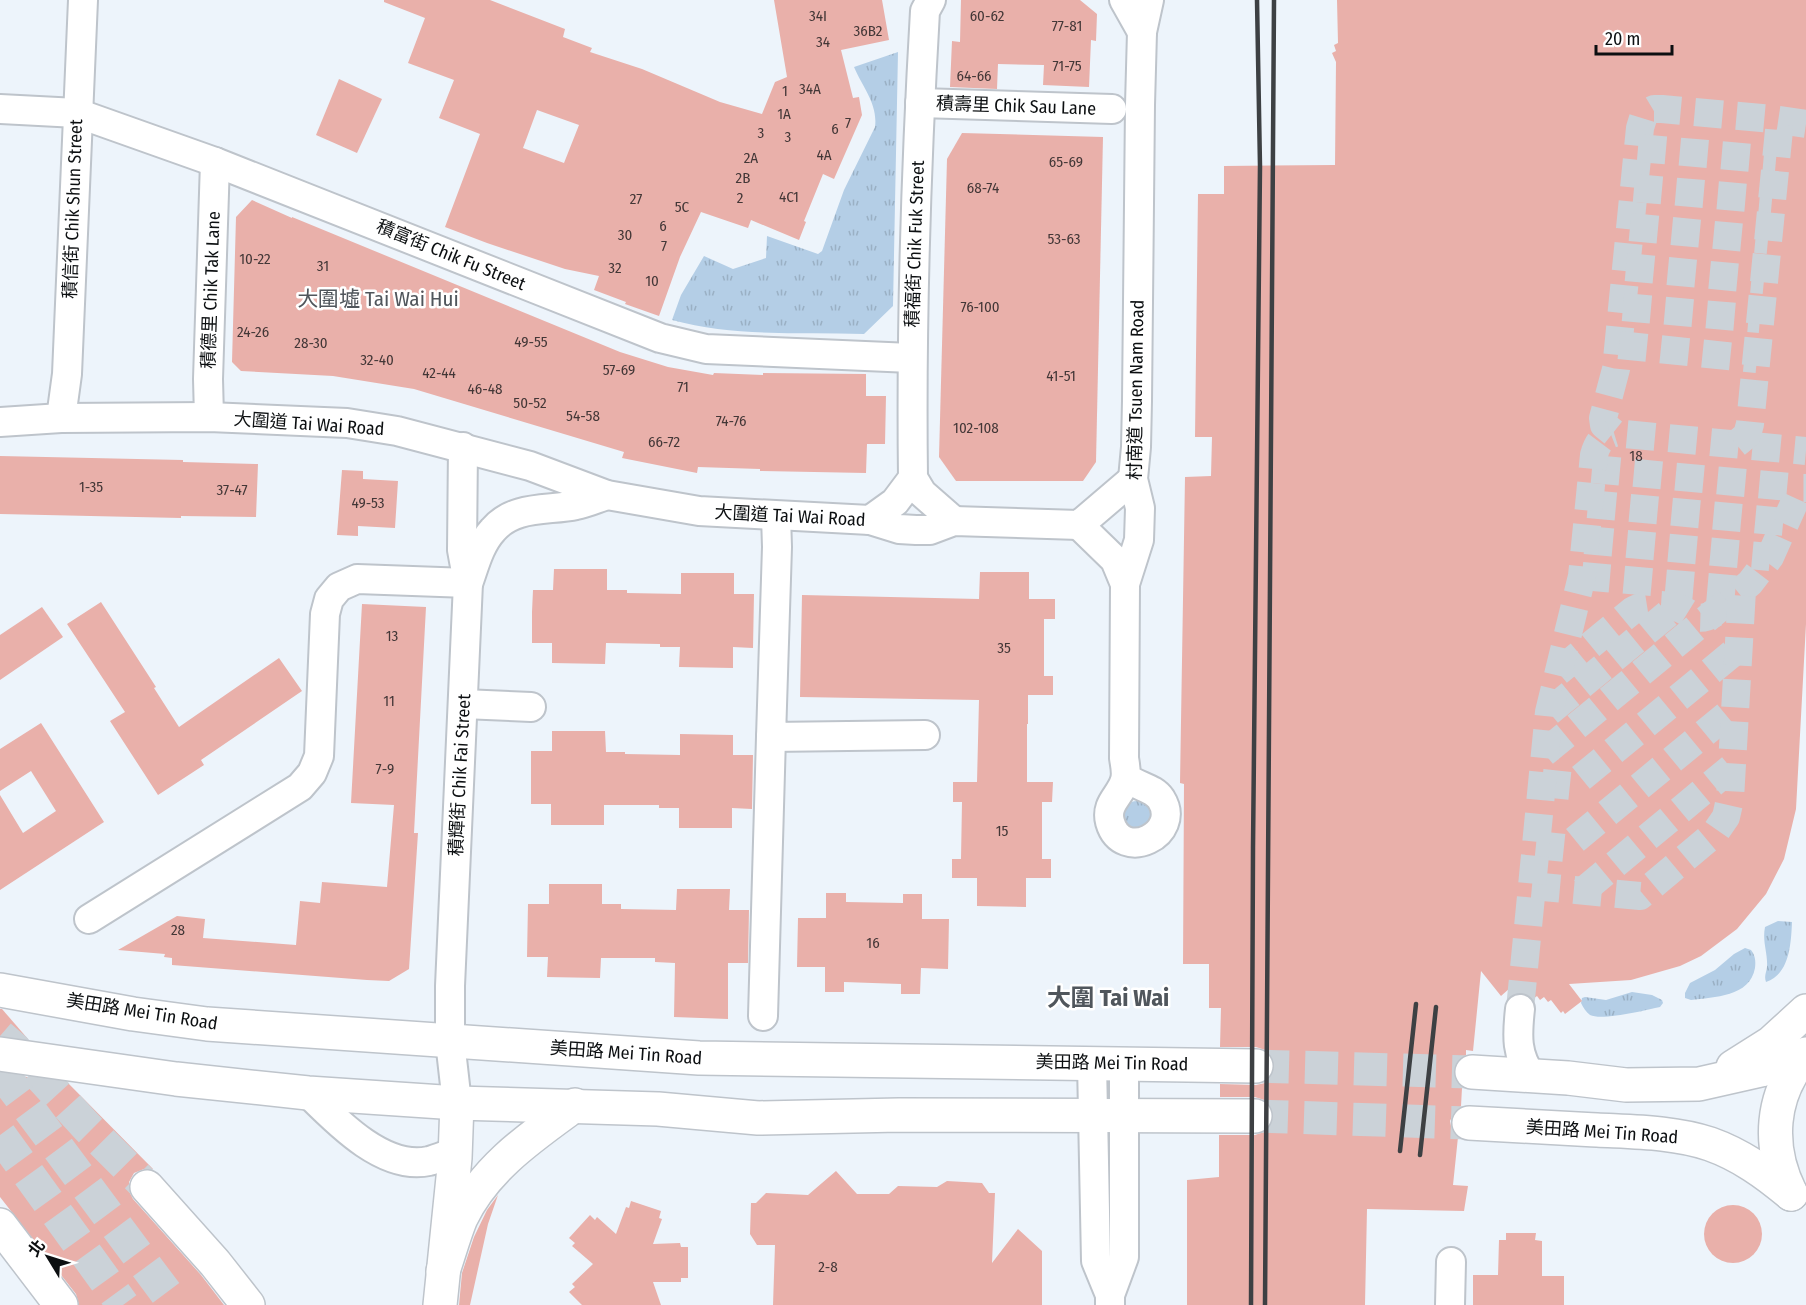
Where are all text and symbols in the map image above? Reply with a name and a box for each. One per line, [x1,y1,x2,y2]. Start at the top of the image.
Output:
house number: 34I [809,7,827,25]
house number: 60-62 [970,7,1005,25]
house number: 77-81 [1052,17,1082,35]
scale bar [1596,18,1672,56]
house number: 36B2 [854,22,883,40]
text: 20 m [1605,28,1640,50]
house number: 34 [816,33,830,51]
house number: 71-75 [1052,57,1082,75]
house number: 64-66 [956,67,992,85]
house number: 34A [799,80,821,98]
house number: 1 [782,82,788,100]
street label: 積壽里 Chik Sau Lane [936,92,1097,120]
house number: 1A [777,105,791,123]
house number: 7 [845,114,851,132]
street label: 積信街 Chik Shun Street [59,119,87,299]
house number: 6 [831,120,839,138]
house number: 3 [758,124,765,142]
house number: 3 [785,128,792,146]
house number: 4A [816,146,832,164]
house number: 2A [744,149,758,167]
house number: 65-69 [1049,153,1083,171]
street label: 積福街 Chik Fuk Street [901,160,929,328]
house number: 2B [736,169,750,187]
house number: 68-74 [967,179,999,197]
house number: 4C1 [779,188,799,206]
house number: 2 [737,189,744,207]
house number: 27 [630,190,642,208]
house number: 5C [675,198,690,216]
street label: 積德里 Chik Tak Lane [197,211,225,369]
street label: 積富街 Chik Fu Street [373,215,529,295]
house number: 6 [659,217,667,235]
house number: 30 [618,226,632,244]
house number: 53-63 [1047,230,1081,248]
house number: 7 [661,237,667,255]
house number: 10-22 [239,250,271,268]
house number: 31 [317,257,329,275]
house number: 32 [608,259,622,277]
house number: 10 [645,272,659,290]
district label: 大圍墟 Tai Wai Hui [297,286,459,312]
house number: 76-100 [960,298,1000,316]
street label: 村南道 Tsuen Nam Road [1123,300,1149,480]
house number: 24-26 [237,323,269,341]
house number: 49-55 [514,333,548,351]
house number: 28-30 [294,334,328,352]
house number: 32-40 [360,351,394,369]
house number: 57-69 [603,361,635,379]
house number: 42-44 [422,364,456,382]
house number: 41-51 [1046,367,1076,385]
house number: 71 [677,378,689,396]
house number: 46-48 [468,380,502,398]
house number: 50-52 [513,394,547,412]
house number: 54-58 [566,407,600,425]
street label: 大圍道 Tai Wai Road [233,408,385,440]
house number: 74-76 [716,412,746,430]
house number: 102-108 [953,419,999,437]
house number: 66-72 [648,433,680,451]
house number: 18 [1629,447,1643,465]
house number: 1-35 [79,478,103,496]
house number: 37-47 [216,481,248,499]
house number: 49-53 [351,494,385,512]
street label: 大圍道 Tai Wai Road [714,501,866,531]
house number: 13 [386,627,399,645]
house number: 35 [997,639,1011,657]
house number: 11 [383,692,395,710]
street label: 積輝街 Chik Fai Street [445,693,475,857]
house number: 7-9 [376,760,394,778]
house number: 15 [996,822,1008,840]
house number: 28 [171,921,185,939]
house number: 16 [866,934,880,952]
district label: 大圍 Tai Wai [1047,984,1169,1012]
street label: 美田路 Mei Tin Road [65,989,219,1035]
street label: 美田路 Mei Tin Road [549,1037,703,1069]
street label: 美田路 Mei Tin Road [1036,1051,1188,1075]
street label: 美田路 Mei Tin Road [1525,1116,1679,1148]
north arrow [18,1227,78,1287]
text: 北 [24,1236,49,1260]
house number: 2-8 [818,1258,838,1276]

